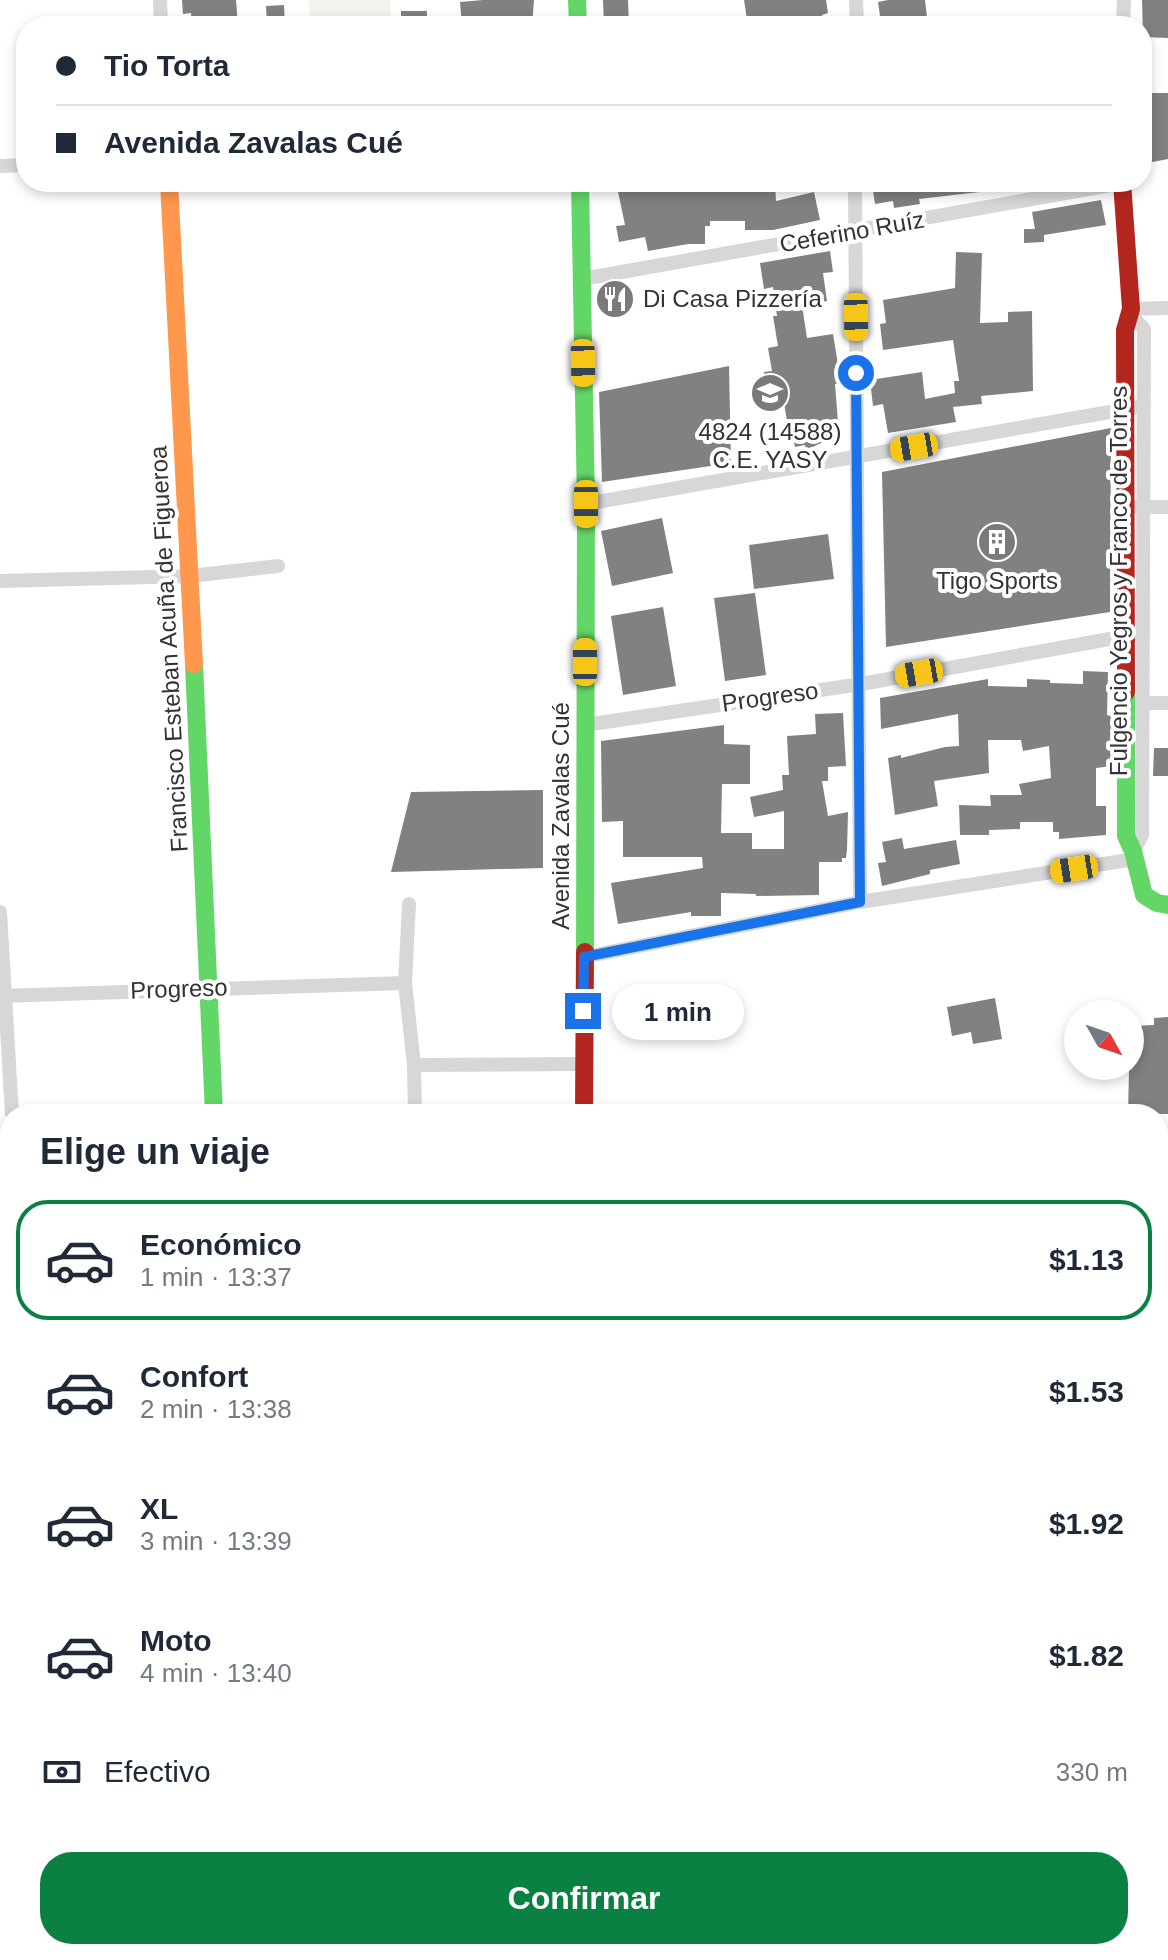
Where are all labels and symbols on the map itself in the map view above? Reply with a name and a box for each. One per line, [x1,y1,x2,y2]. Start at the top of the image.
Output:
street label: Ceferino Ruíz [777,205,927,258]
restaurant icon: Di Casa Pizzería [594,278,636,320]
place label: Di Casa Pizzería [643,285,822,312]
car [844,293,868,341]
car [571,339,595,387]
route start [838,355,874,391]
school or university icon: 4824 (14588) C.E. YASY [749,372,791,414]
street label: Fulgencio Yegros y Franco de Torres [1105,386,1132,776]
place label: 4824 (14588) C.E. YASY [699,418,841,473]
car [888,431,940,463]
street label: Francisco Esteban Acuña de Figueroa [144,444,193,853]
car [574,480,598,528]
building icon: Tigo Sports [976,521,1018,563]
place label: Tigo Sports [936,567,1058,594]
car [573,638,597,686]
car [893,657,945,689]
street label: Progreso [720,676,820,717]
street label: Avenida Zavalas Cué [547,702,574,930]
car [1048,853,1100,885]
street label: Progreso [130,973,228,1004]
callout: 1 min [611,983,743,1039]
route end [565,993,601,1029]
north arrow [1064,1000,1144,1080]

